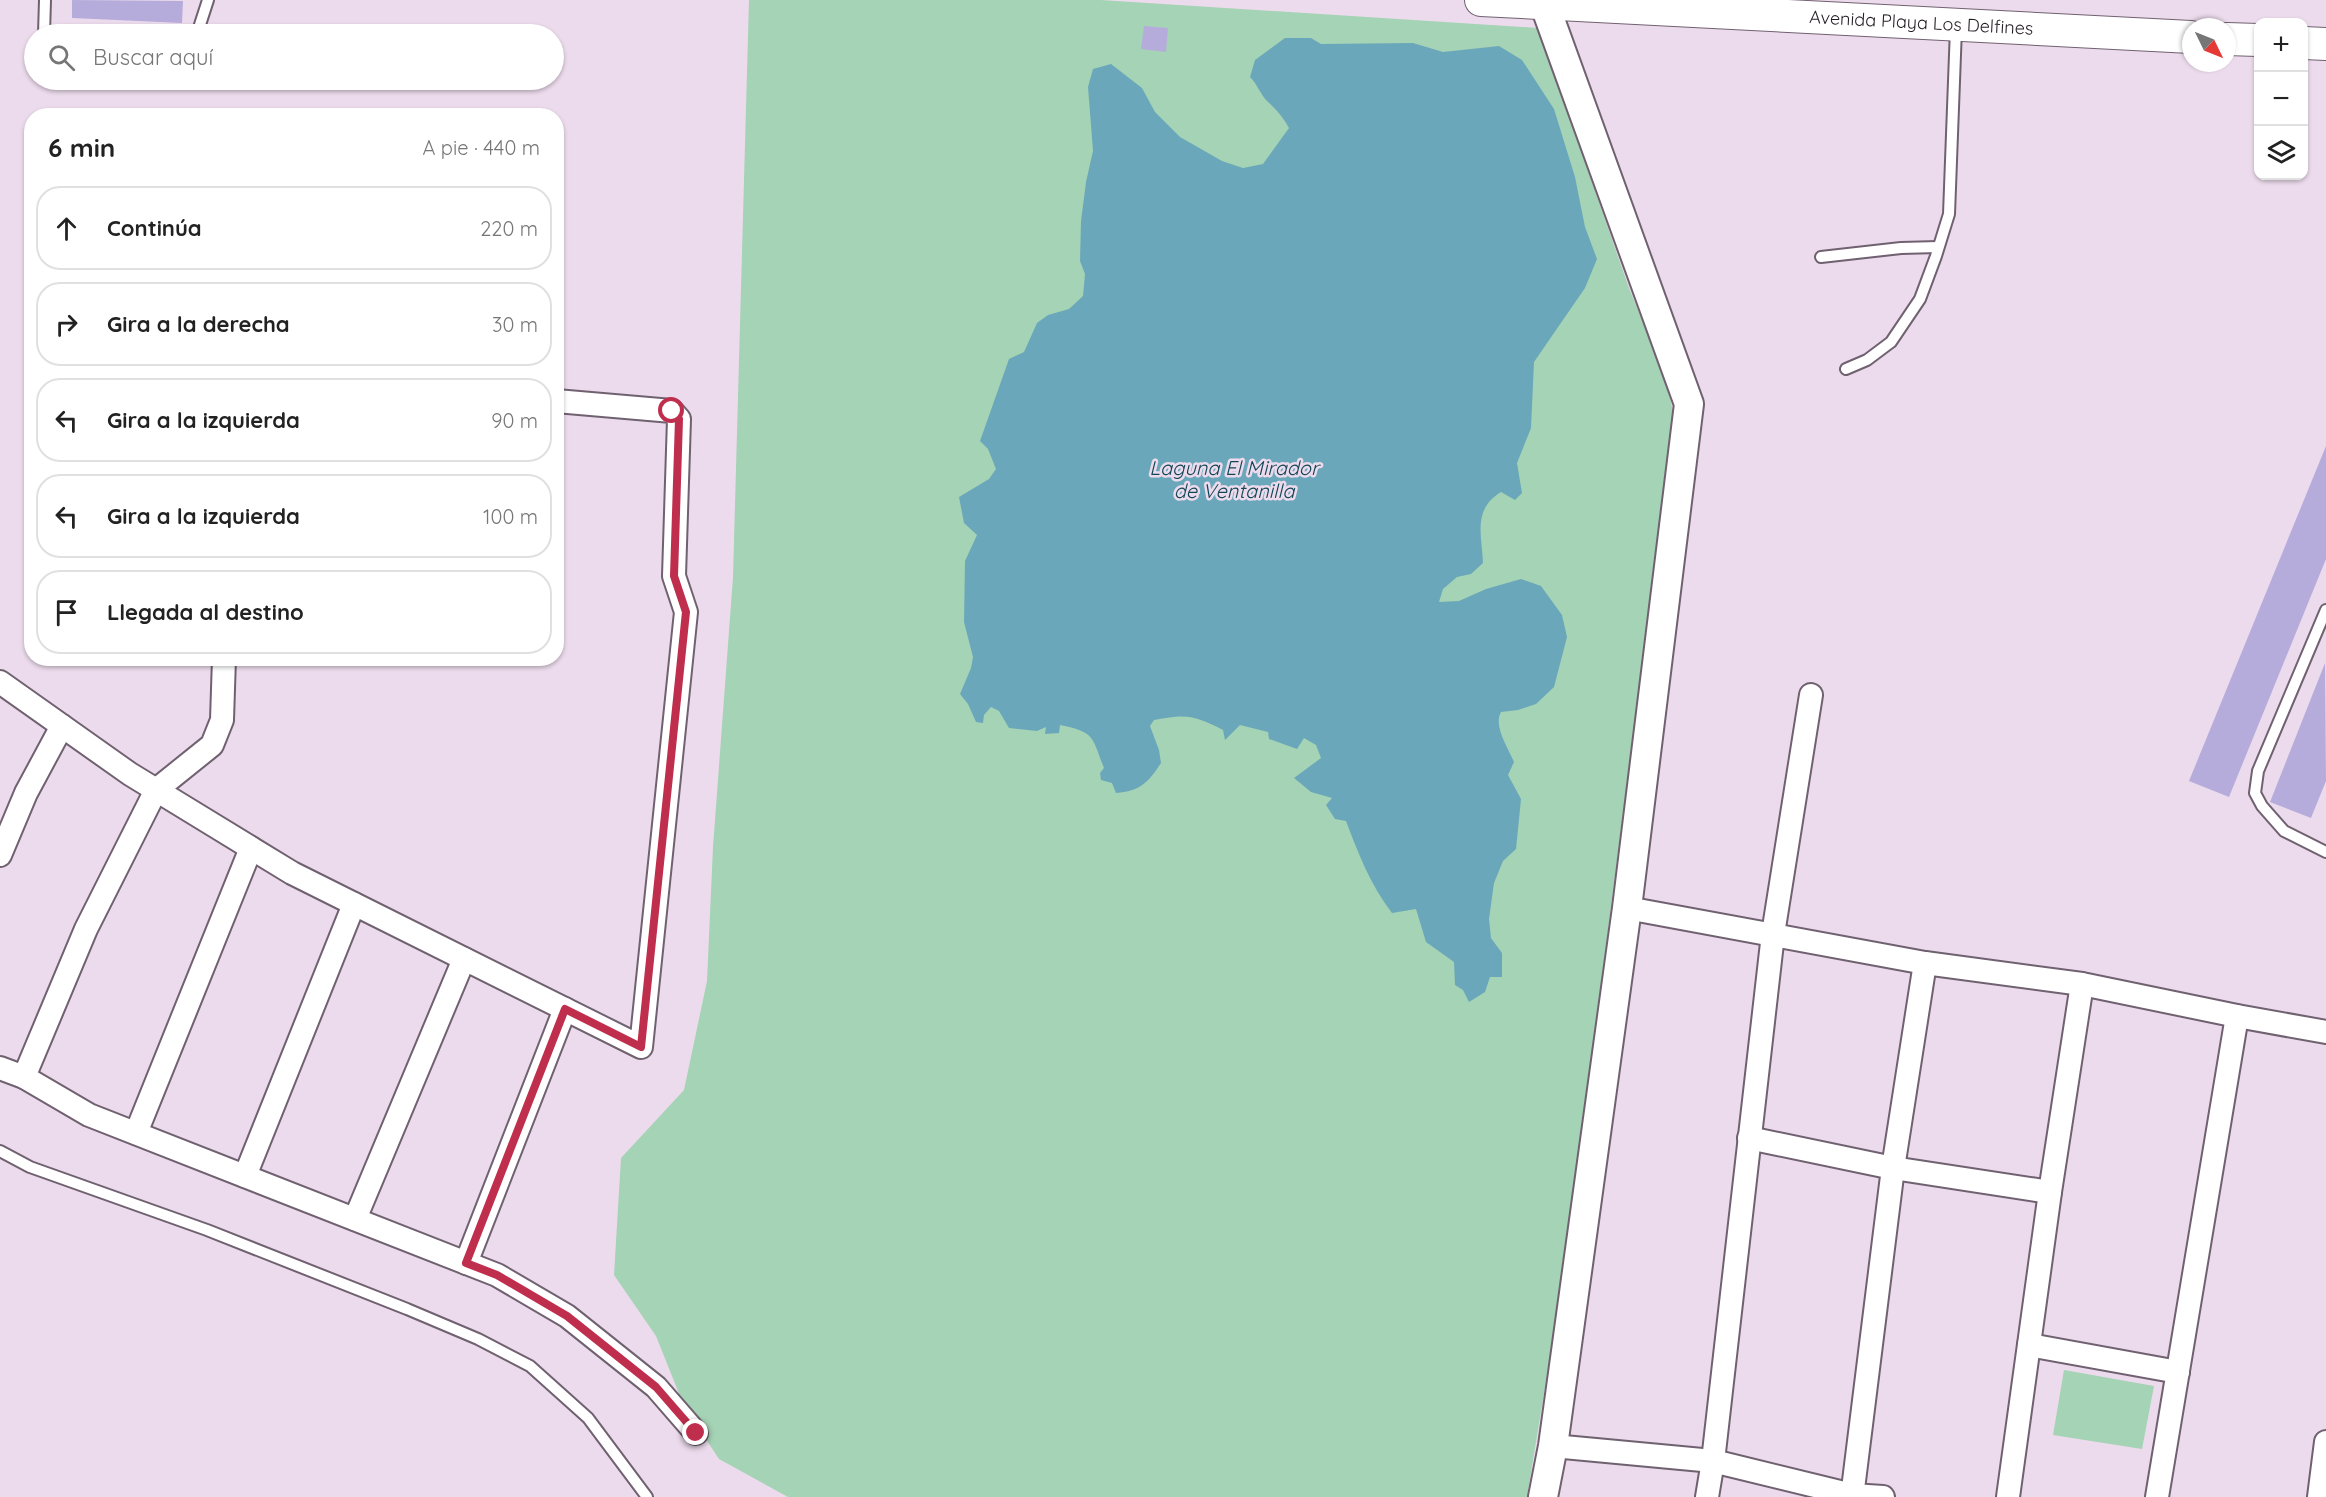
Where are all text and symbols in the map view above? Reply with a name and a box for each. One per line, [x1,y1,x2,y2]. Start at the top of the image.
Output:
street label: Avenida Playa Los Delfines [1809,5,2034,40]
north arrow [2182,18,2236,72]
map controls [2254,18,2308,180]
button: + [2254,18,2308,72]
search box [24,24,564,90]
icon: search [45,41,78,74]
text: Buscar aquí [93,43,213,71]
button: − [2254,72,2308,126]
button: layers [2254,126,2308,180]
text: 6 min [48,131,115,164]
text: A pie · 440 m [422,135,540,160]
icon: ahead [50,212,83,245]
text: Continúa [107,214,202,242]
text: 220 m [480,216,538,241]
icon: right [50,308,83,341]
text: Gira a la derecha [107,310,290,338]
text: 30 m [492,312,538,337]
route start [658,397,684,423]
icon: left [50,404,83,437]
text: Gira a la izquierda [107,406,300,434]
text: 90 m [491,408,538,433]
water label: Laguna El Mirador de Ventanilla [1149,455,1321,503]
icon: left [50,500,83,533]
text: Gira a la izquierda [107,502,300,530]
text: 100 m [483,504,538,529]
icon: arrive [50,596,83,629]
text: Llegada al destino [107,598,304,626]
route end [682,1419,708,1445]

